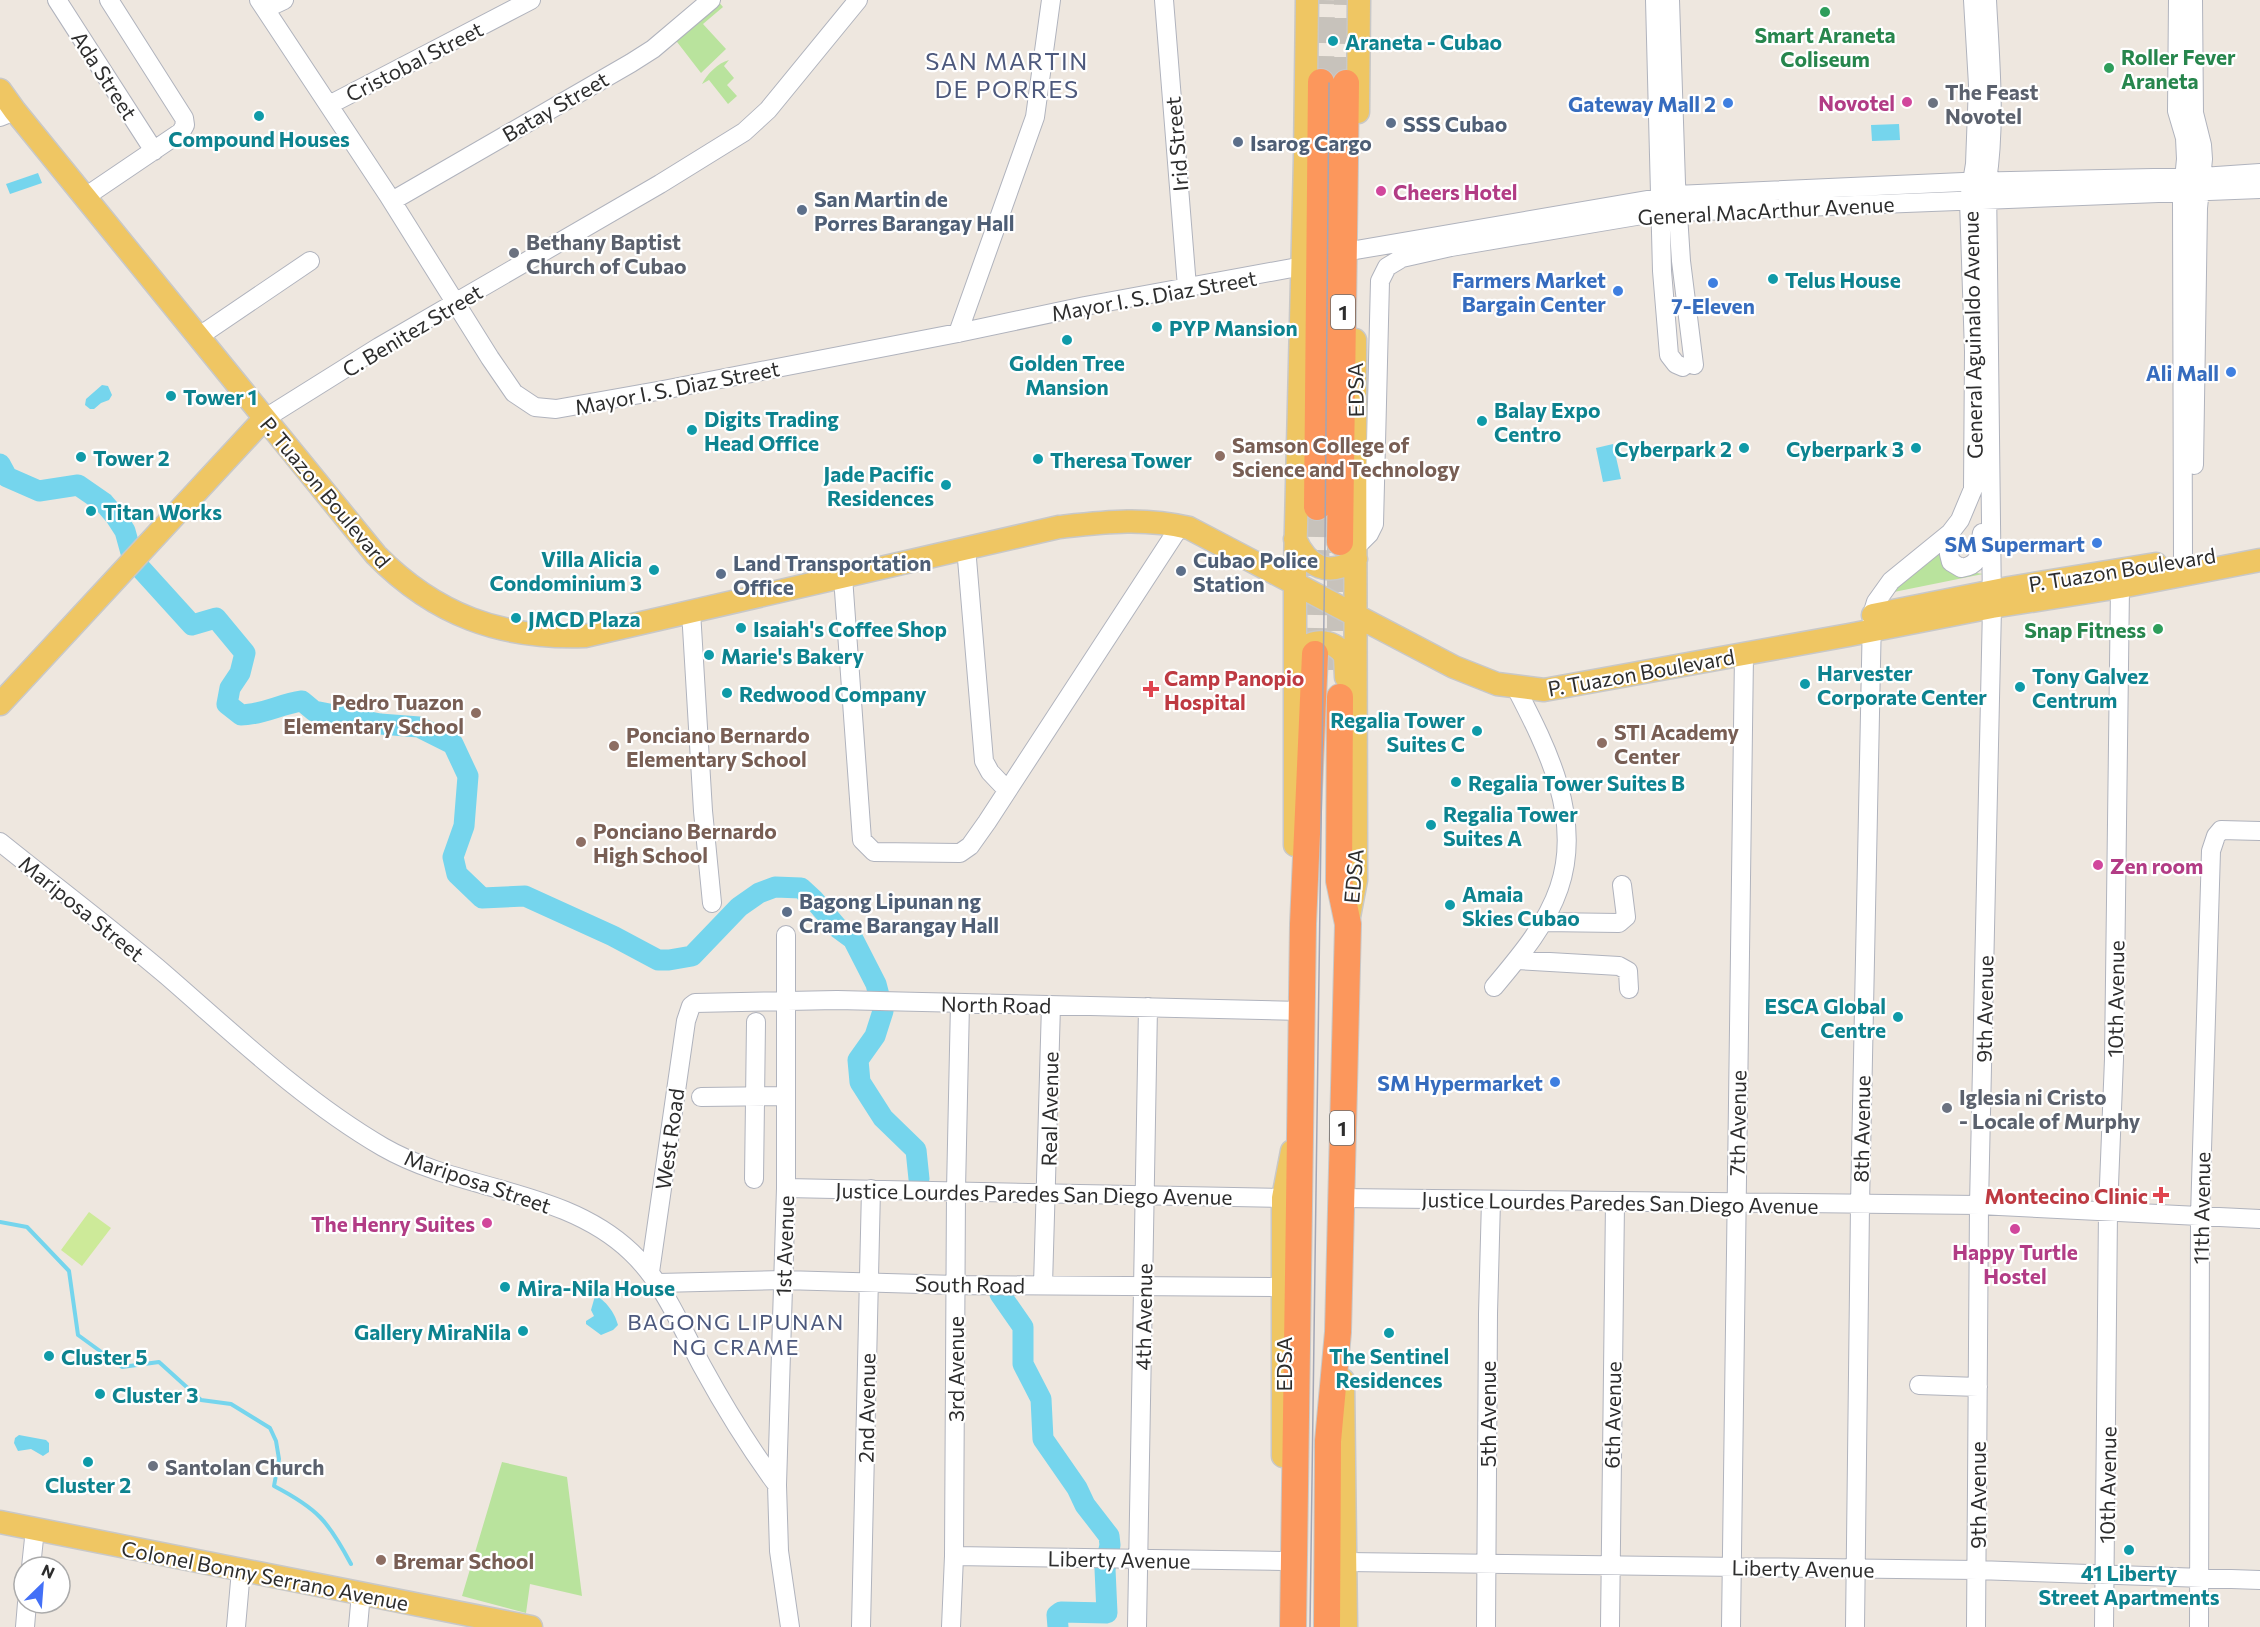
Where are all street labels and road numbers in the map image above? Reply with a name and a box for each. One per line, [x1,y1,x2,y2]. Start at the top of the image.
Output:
street label: Cristobal Street [341,16,487,106]
street label: Ada Street [67,26,143,124]
street label: Batay Street [498,66,612,146]
street label: Irid Street [1159,96,1193,192]
street label: General MacArthur Avenue [1637,191,1895,229]
street label: General Aguinaldo Avenue [1957,211,1987,459]
street label: Mayor I. S. Diaz Street [1049,265,1259,325]
street label: C. Benitez Street [338,278,486,382]
road number: 1 [1331,295,1355,329]
street label: Mayor I. S. Diaz Street [573,355,781,419]
street label: EDSA [1342,362,1368,418]
street label: P. Tuazon Boulevard [256,412,396,572]
street label: P. Tuazon Boulevard [2027,542,2217,596]
street label: P. Tuazon Boulevard [1546,643,1736,701]
street label: EDSA [1338,848,1368,904]
street label: Mariposa Street [15,850,149,966]
street label: 10th Avenue [2101,940,2129,1058]
street label: 9th Avenue [1971,955,1997,1063]
street label: North Road [941,991,1051,1017]
street label: Real Avenue [1036,1051,1062,1167]
street label: 7th Avenue [1724,1070,1750,1176]
street label: 8th Avenue [1848,1075,1874,1183]
street label: West Road [650,1087,688,1191]
road number: 1 [1330,1111,1354,1145]
street label: Mariposa Street [401,1144,555,1218]
street label: 11th Avenue [2188,1151,2214,1265]
street label: Justice Lourdes Paredes San Diego Avenue [835,1177,1233,1209]
street label: Justice Lourdes Paredes San Diego Avenue [1421,1186,1819,1218]
street label: 1st Avenue [770,1195,798,1297]
street label: 4th Avenue [1130,1263,1156,1371]
street label: South Road [915,1271,1025,1297]
street label: 3rd Avenue [943,1316,968,1422]
street label: EDSA [1271,1337,1296,1391]
street label: 2nd Avenue [853,1353,879,1463]
street label: 5th Avenue [1475,1361,1500,1467]
street label: 6th Avenue [1599,1361,1625,1469]
street label: 10th Avenue [2093,1426,2121,1544]
street label: 9th Avenue [1965,1441,1990,1549]
street label: Colonel Bonny Serrano Avenue [119,1535,411,1615]
street label: Liberty Avenue [1047,1545,1191,1573]
street label: Liberty Avenue [1731,1554,1875,1582]

